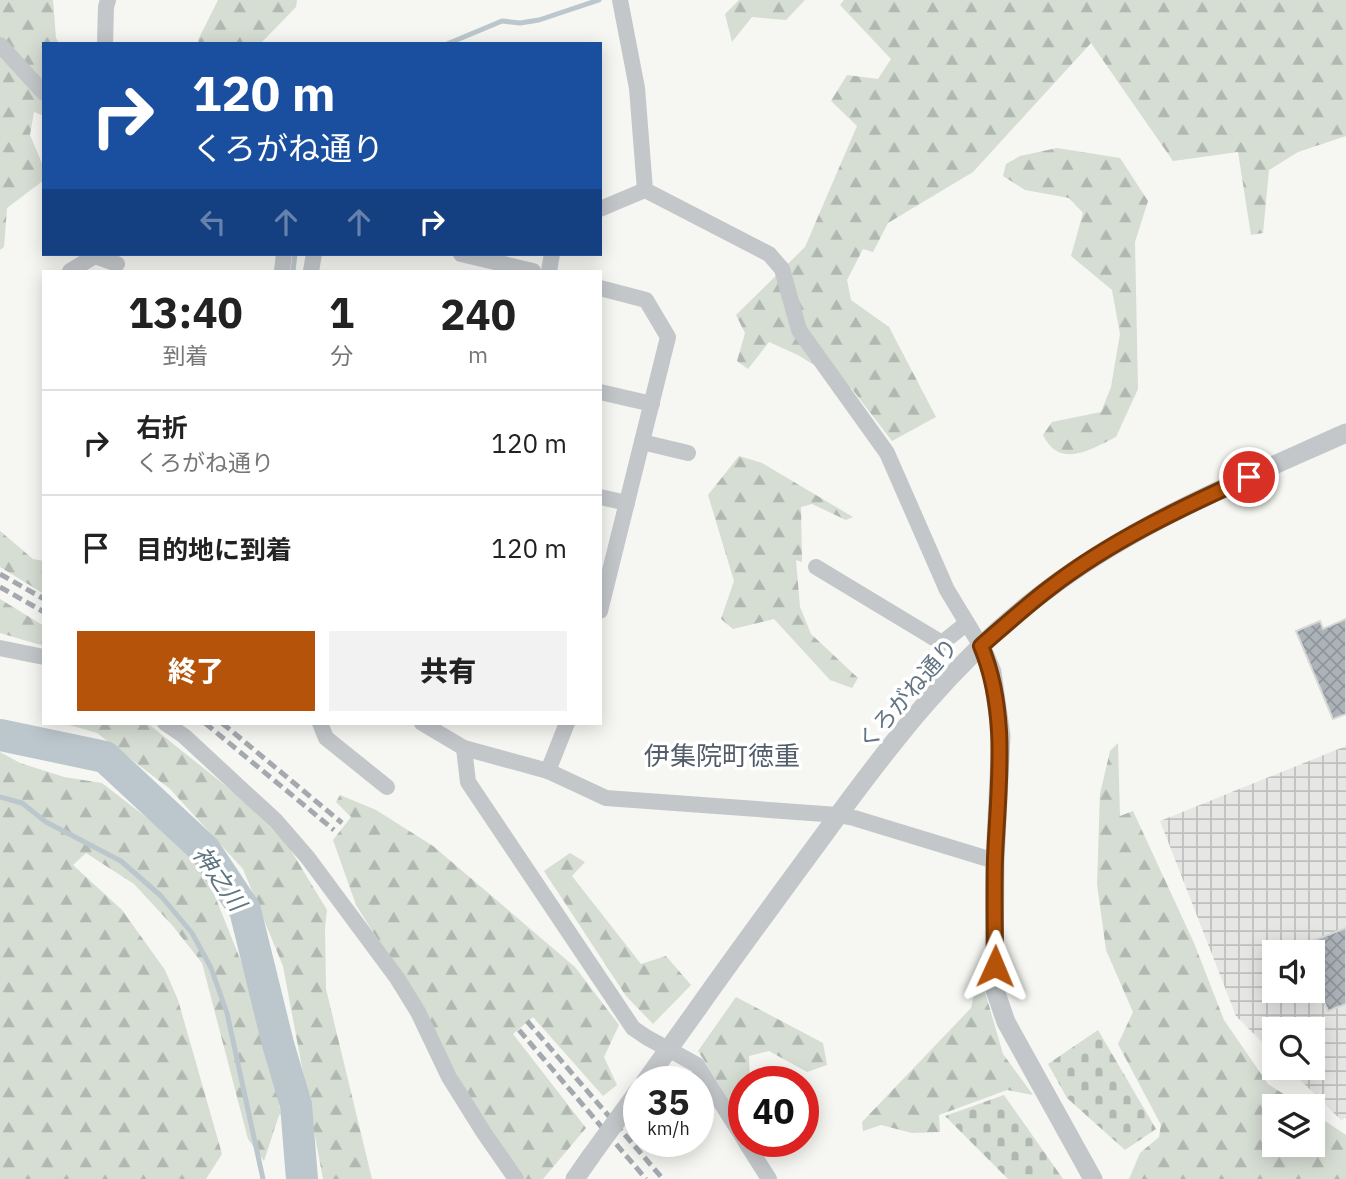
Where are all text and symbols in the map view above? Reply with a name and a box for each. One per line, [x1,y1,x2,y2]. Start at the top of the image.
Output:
text: 120 m [192,61,336,124]
icon: right [77,70,168,161]
text: くろがね通り [192,127,384,169]
icon: left [194,203,232,241]
icon: ahead [267,203,305,241]
icon: ahead [340,203,378,241]
icon: right [413,203,451,241]
text: 13:40 [128,285,243,340]
text: 1 [329,285,354,340]
text: 240 [440,287,516,342]
text: m [468,339,488,369]
text: 到着 [162,340,208,370]
text: 分 [330,340,353,370]
text: 右折 [136,410,188,444]
icon: right [77,424,115,462]
text: 120 m [491,426,567,460]
text: くろがね通り [136,447,274,477]
pin [1219,447,1279,507]
icon: arrive [1230,458,1268,496]
icon: arrive [77,529,115,567]
text: 120 m [491,531,567,565]
text: 目的地に到着 [136,532,292,566]
button: 終了 [77,631,315,711]
button: 共有 [329,631,567,711]
street label: くろがね通り [850,631,964,755]
district label: 伊集院町徳重 [644,738,800,772]
water label: 神之川 [186,839,255,919]
position arrow [958,929,1032,1003]
map controls [1262,940,1325,1157]
button: sound [1262,940,1325,1003]
button: search [1262,1017,1325,1080]
speed limit sign: 40 [728,1066,819,1157]
text: 35 [647,1079,690,1125]
button: layers [1262,1094,1325,1157]
text: km/h [647,1117,690,1140]

